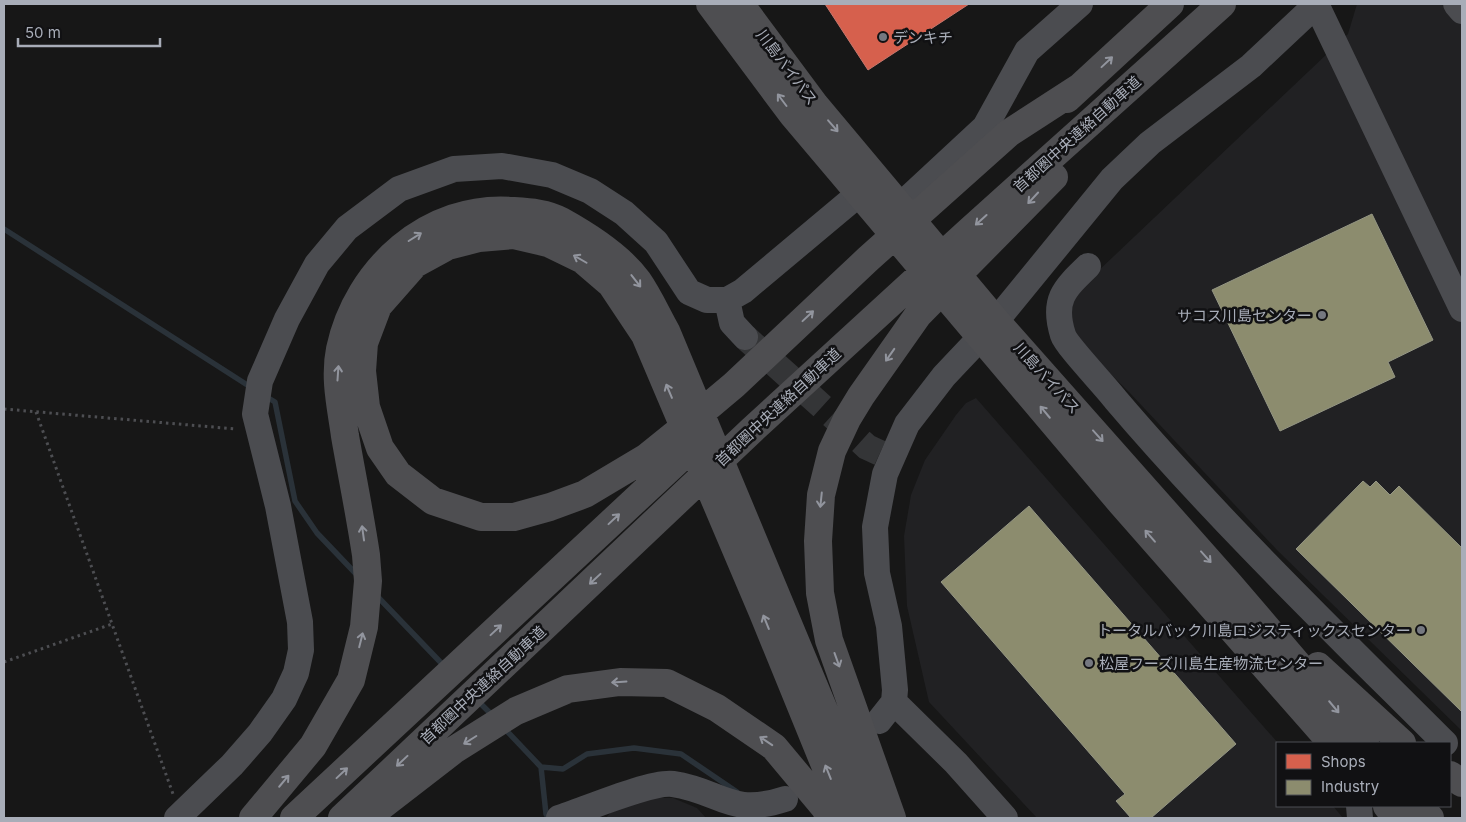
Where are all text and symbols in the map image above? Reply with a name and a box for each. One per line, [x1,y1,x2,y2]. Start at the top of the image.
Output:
scale bar [18,15,160,47]
text: 50 m [25,23,61,42]
street label: 川島バイパス [752,25,822,109]
place label: デンキチ [893,28,953,47]
marker: デンキチ [877,31,889,43]
one-way arrow [1101,56,1114,68]
street label: 首都圏中央連絡自動車道 [1009,72,1145,196]
one-way arrow [777,93,787,107]
one-way arrow [828,119,839,132]
one-way arrow [1027,192,1039,205]
one-way arrow [974,214,987,226]
one-way arrow [408,231,422,242]
one-way arrow [572,254,587,264]
one-way arrow [631,274,642,287]
place label: サコス川島センター [1177,306,1312,325]
marker: サコス川島センター [1316,309,1328,321]
one-way arrow [801,310,814,322]
street label: 川島バイパス [1010,338,1084,418]
street label: 首都圏中央連絡自動車道 [711,344,845,470]
one-way arrow [885,348,895,362]
one-way arrow [333,365,343,381]
one-way arrow [663,384,673,399]
one-way arrow [1039,406,1050,419]
one-way arrow [1092,429,1104,442]
one-way arrow [816,492,826,508]
one-way arrow [608,513,621,525]
one-way arrow [357,525,367,541]
one-way arrow [1144,529,1156,542]
one-way arrow [1200,551,1211,564]
one-way arrow [588,573,601,585]
one-way arrow [761,614,770,630]
place label: トータルバック川島ロジスティックスセンター [1097,621,1411,640]
street label: 首都圏中央連絡自動車道 [416,622,550,748]
one-way arrow [489,624,502,636]
marker: トータルバック川島ロジスティックスセンター [1415,624,1427,636]
one-way arrow [356,632,366,648]
one-way arrow [833,652,842,667]
place label: 松屋フーズ川島生産物流センター [1099,654,1323,673]
marker: 松屋フーズ川島生産物流センター [1083,657,1095,669]
one-way arrow [612,678,628,687]
one-way arrow [1329,701,1340,714]
one-way arrow [464,735,478,745]
one-way arrow [759,736,773,746]
legend [1276,742,1451,807]
text: Shops [1321,752,1366,771]
one-way arrow [396,755,408,767]
one-way arrow [822,765,832,780]
one-way arrow [336,767,349,779]
one-way arrow [279,775,290,788]
text: Industry [1321,777,1380,796]

